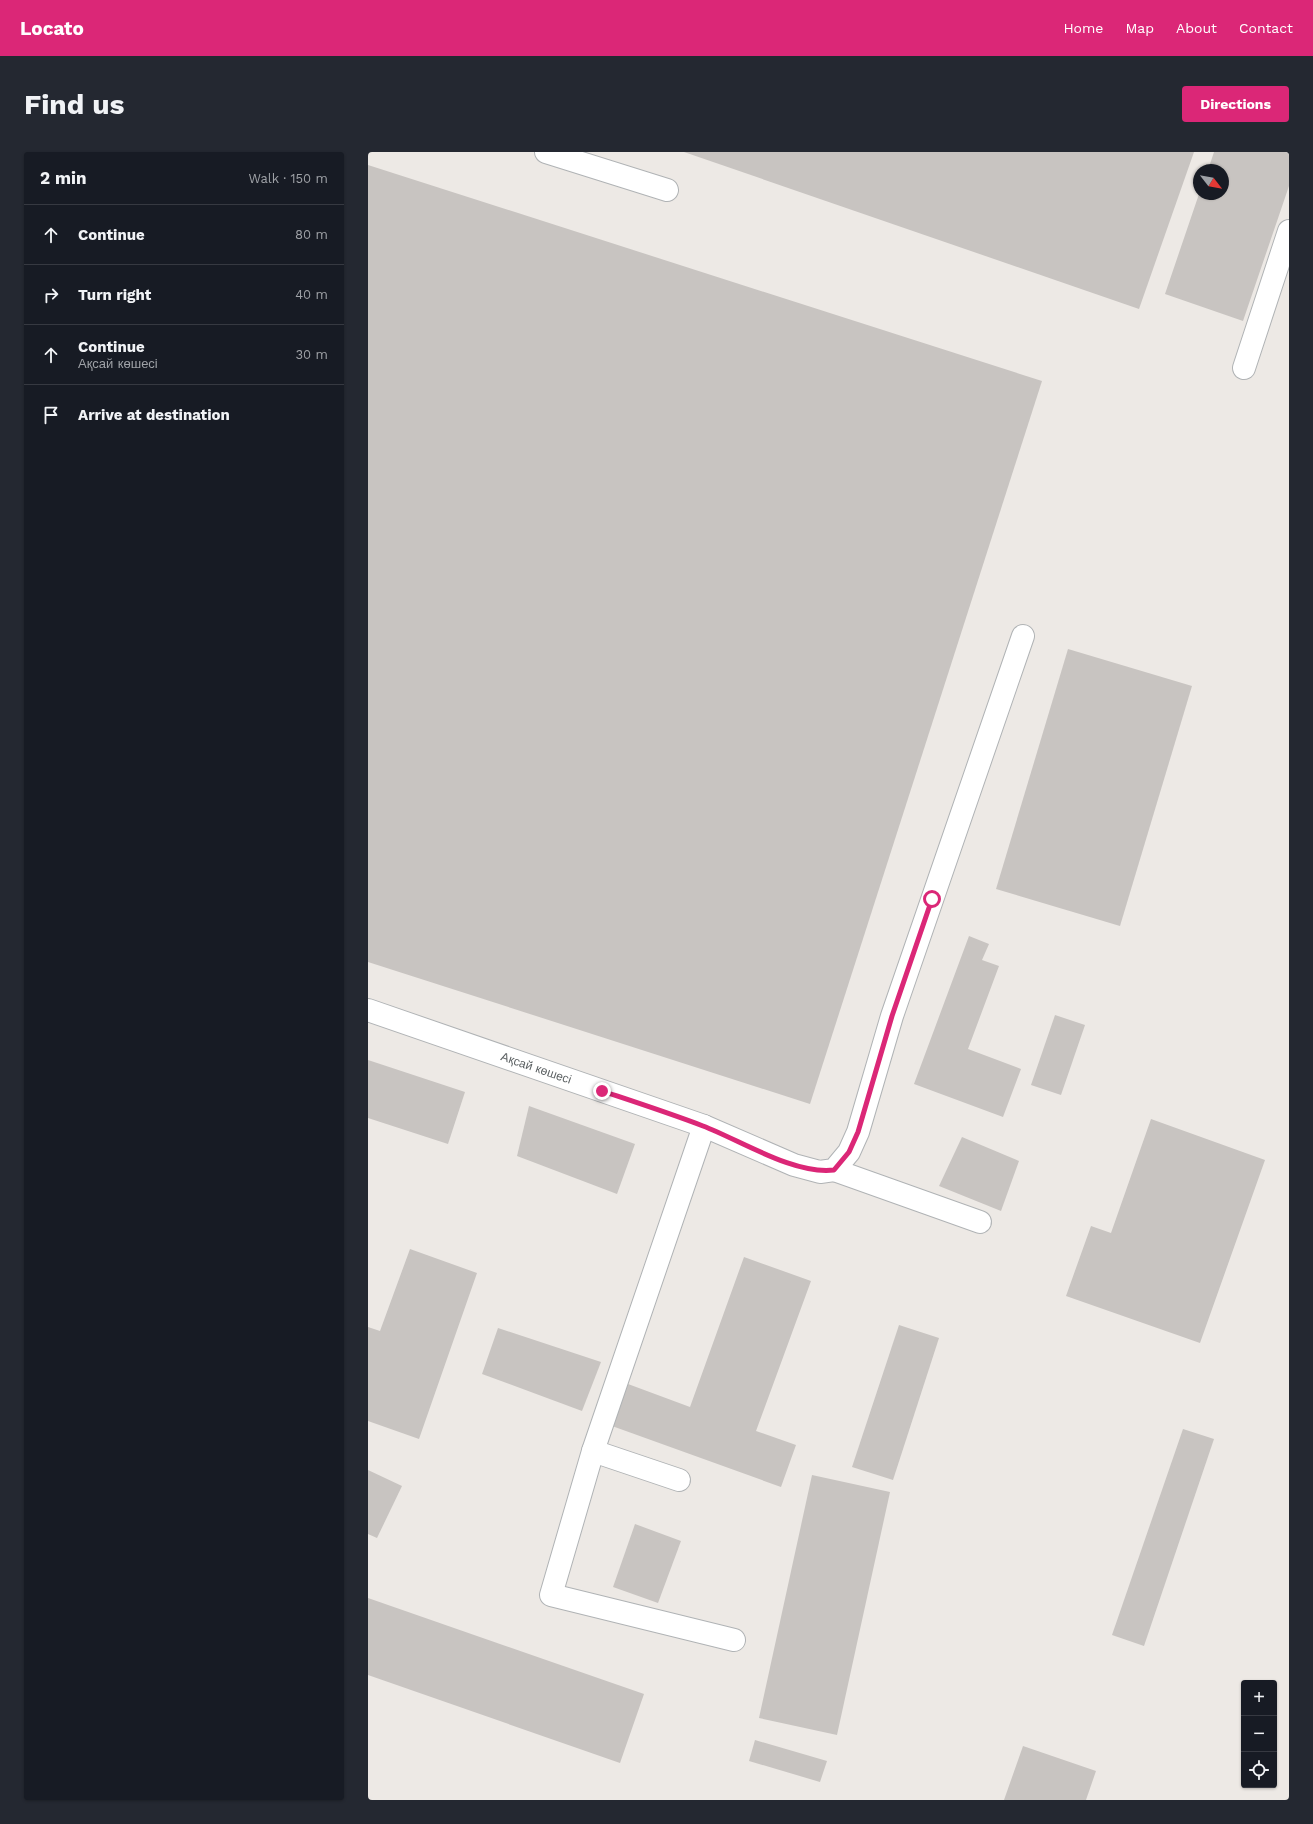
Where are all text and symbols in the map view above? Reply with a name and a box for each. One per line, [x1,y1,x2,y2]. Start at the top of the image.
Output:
text: Locato [20,17,84,40]
text: Home [1063,20,1103,36]
text: Map [1125,20,1154,36]
text: About [1176,20,1217,36]
text: Contact [1239,20,1293,36]
button: Directions [1182,86,1289,122]
text: Find us [24,88,124,121]
north arrow [1193,164,1229,200]
text: 2 min [40,168,86,188]
text: Walk · 150 m [249,171,328,186]
icon: ahead [40,224,62,246]
text: Continue [78,226,145,244]
text: 80 m [295,227,328,242]
icon: right [40,284,62,306]
text: Turn right [78,286,151,304]
text: 40 m [295,287,328,302]
text: Continue [78,338,145,356]
icon: ahead [40,344,62,366]
text: 30 m [296,347,328,362]
text: Ақсай көшесі [78,356,158,371]
icon: arrive [40,404,62,426]
text: Arrive at destination [78,406,230,424]
route start [923,890,941,908]
street label: Ақсай көшесі [499,1049,573,1087]
route end [593,1082,611,1100]
map controls [1241,1680,1277,1788]
button: + [1241,1680,1277,1716]
button: − [1241,1716,1277,1752]
button: locate [1241,1752,1277,1788]

